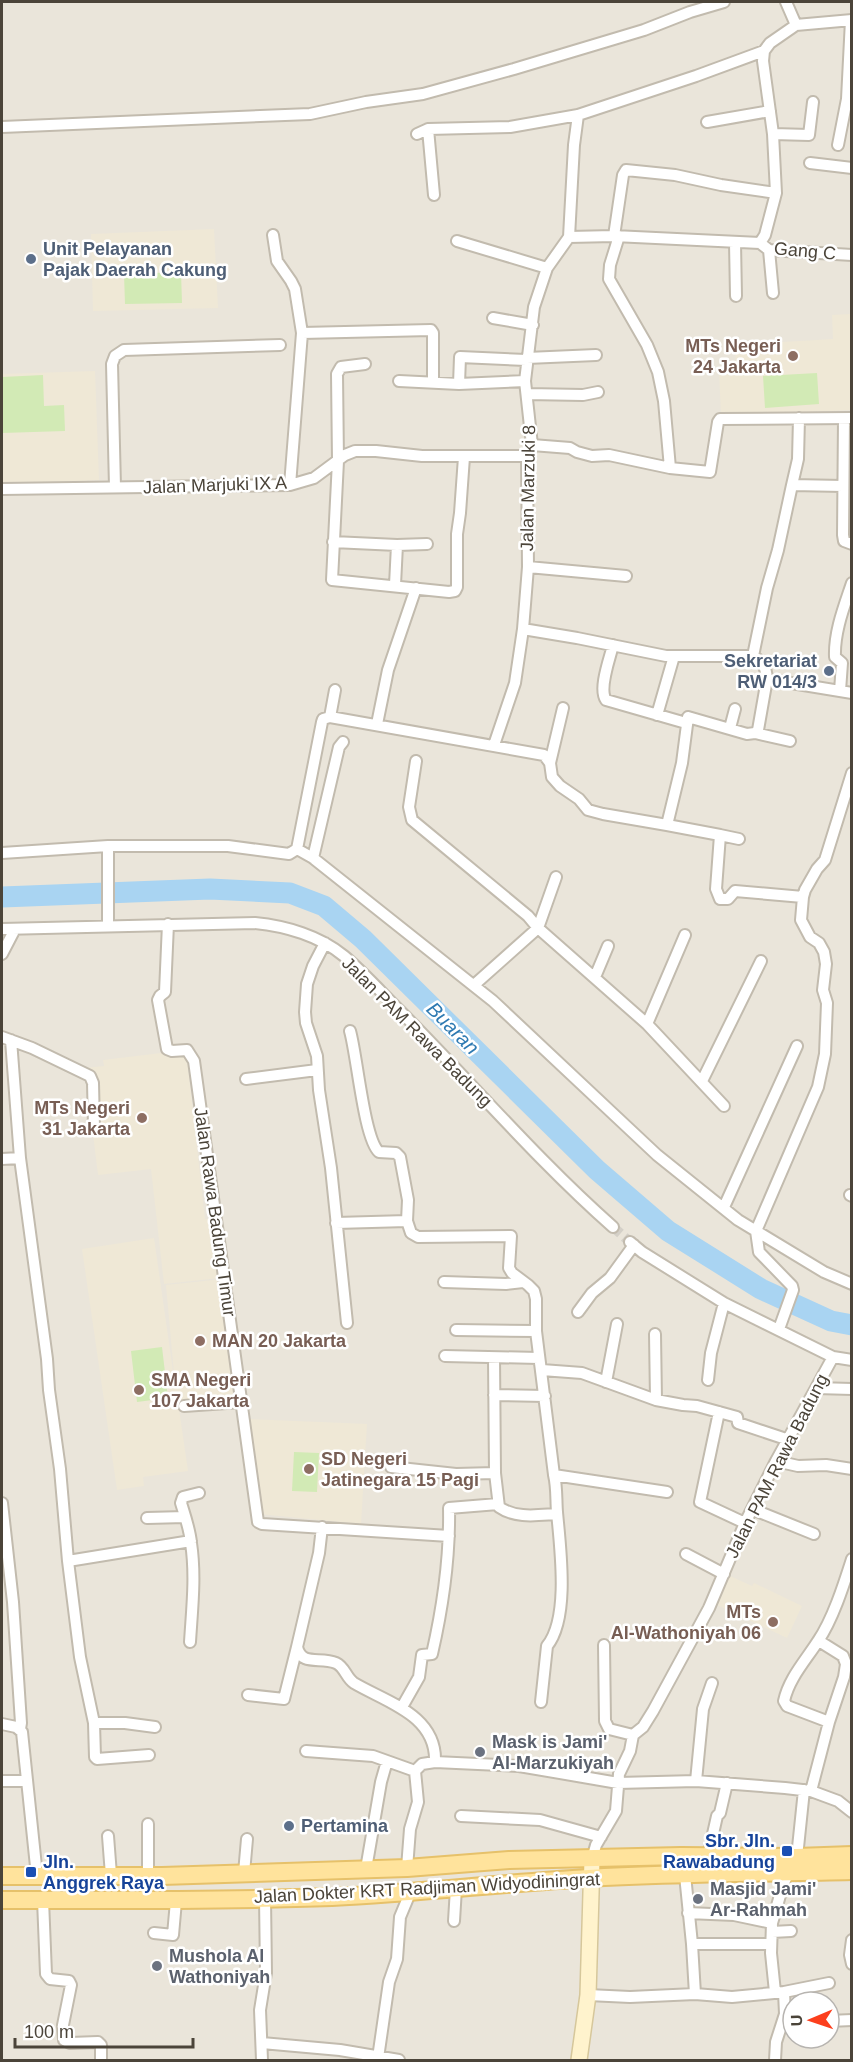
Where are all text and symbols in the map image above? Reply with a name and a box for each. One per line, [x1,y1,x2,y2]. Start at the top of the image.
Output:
street label: Gang C [773,238,837,264]
place label: Unit Pelayanan Pajak Daerah Cakung [43,239,227,280]
marker: Unit Pelayanan Pajak Daerah Cakung [24,252,38,266]
place label: MTs Negeri 24 Jakarta [685,336,782,377]
marker: MTs Negeri 24 Jakarta [786,349,800,363]
street label: Jalan Marzuki 8 [517,425,539,551]
street label: Jalan Marjuki IX A [143,472,287,498]
place label: Sekretariat RW 014/3 [724,651,817,692]
marker: Sekretariat RW 014/3 [822,664,836,678]
street label: Jalan PAM Rawa Badung [338,953,496,1111]
water label: Buaran [422,997,484,1059]
place label: MTs Negeri 31 Jakarta [34,1098,131,1139]
street label: Jalan Rawa Badung Timur [190,1106,240,1318]
marker: MTs Negeri 31 Jakarta [135,1111,149,1125]
place label: MAN 20 Jakarta [212,1331,347,1351]
marker: MAN 20 Jakarta [193,1334,207,1348]
place label: SMA Negeri 107 Jakarta [151,1370,251,1411]
street label: Jalan PAM Rawa Badung [722,1371,832,1561]
marker: SMA Negeri 107 Jakarta [132,1383,146,1397]
place label: SD Negeri Jatinegara 15 Pagi [321,1449,479,1490]
marker: SD Negeri Jatinegara 15 Pagi [302,1462,316,1476]
place label: MTs Al-Wathoniyah 06 [611,1602,761,1643]
marker: MTs Al-Wathoniyah 06 [766,1615,780,1629]
place label: Mask is Jami' Al-Marzukiyah [492,1732,614,1773]
marker: Mask is Jami' Al-Marzukiyah [473,1745,487,1759]
place label: Pertamina [301,1816,389,1836]
marker: Pertamina [282,1819,296,1833]
place label: Sbr. Jln. Rawabadung [663,1831,775,1872]
marker: Sbr. Jln. Rawabadung [780,1844,794,1858]
place label: Jln. Anggrek Raya [43,1852,165,1893]
marker: Jln. Anggrek Raya [24,1865,38,1879]
street label: Jalan Dokter KRT Radjiman Widyodiningrat [253,1869,601,1907]
place label: Masjid Jami' Ar-Rahmah [710,1879,816,1920]
marker: Masjid Jami' Ar-Rahmah [691,1892,705,1906]
place label: Mushola Al Wathoniyah [169,1946,270,1987]
marker: Mushola Al Wathoniyah [150,1959,164,1973]
north arrow [781,1990,841,2050]
scale bar [15,2011,194,2049]
text: U [788,2014,805,2027]
text: 100 m [24,2022,74,2042]

